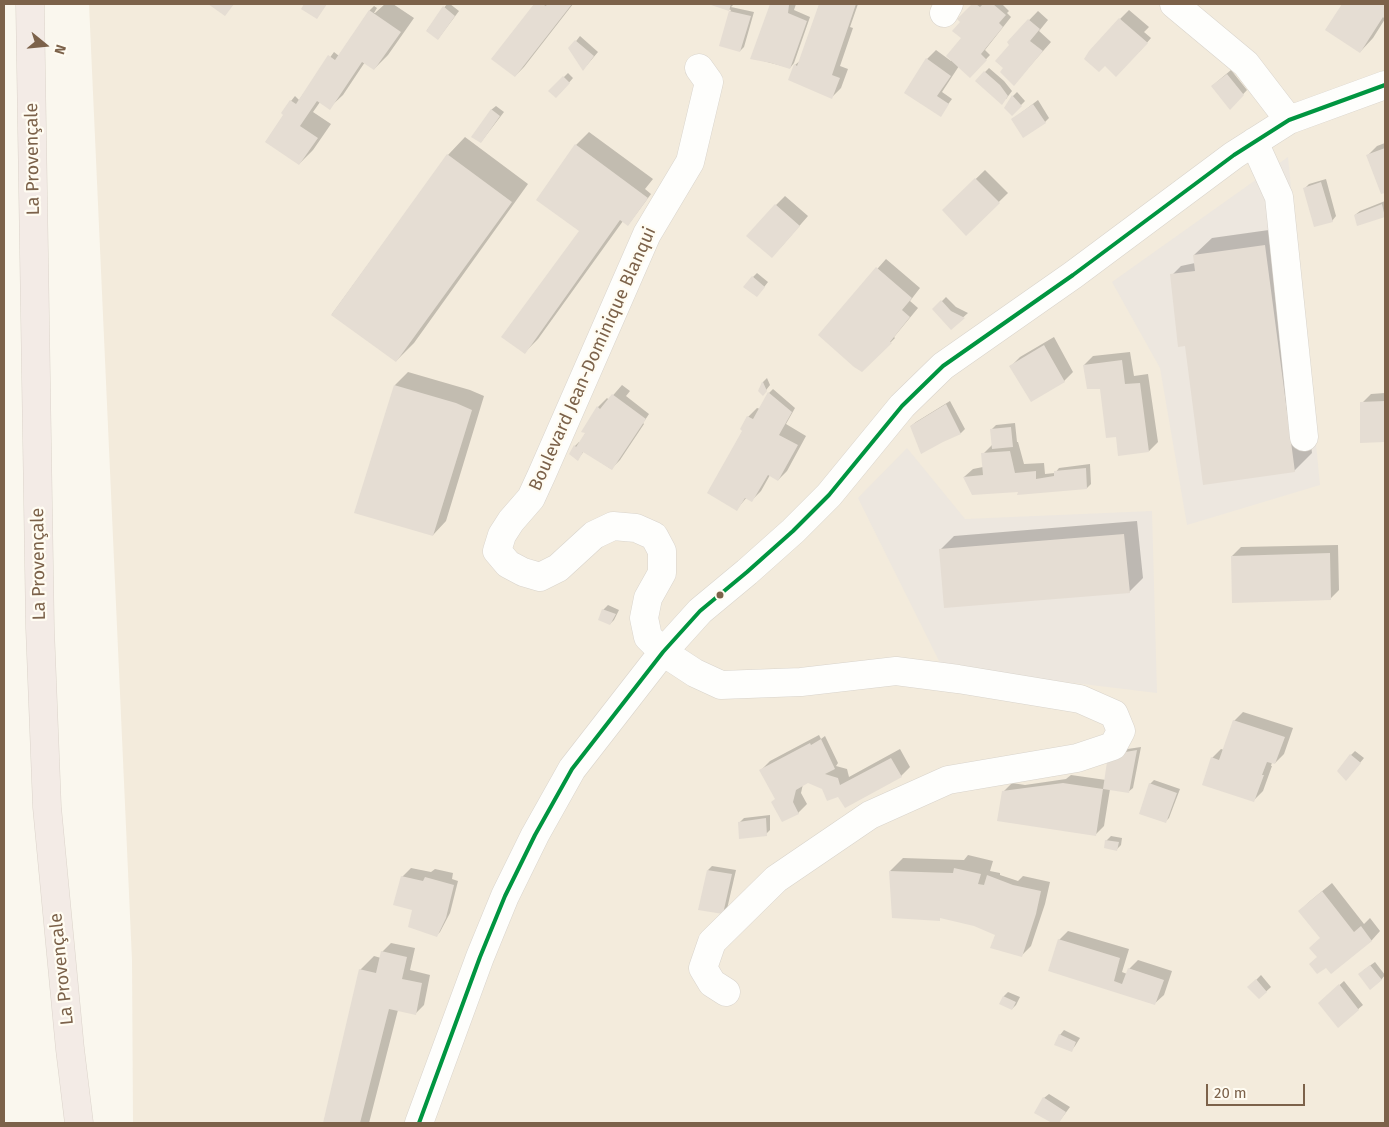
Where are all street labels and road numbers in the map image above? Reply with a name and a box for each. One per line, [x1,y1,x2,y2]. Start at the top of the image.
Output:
street label: La Provençale [21,103,45,215]
street label: Boulevard Jean-Dominique Blanqui [525,224,661,494]
street label: La Provençale [27,508,51,620]
street label: La Provençale [45,912,79,1026]

